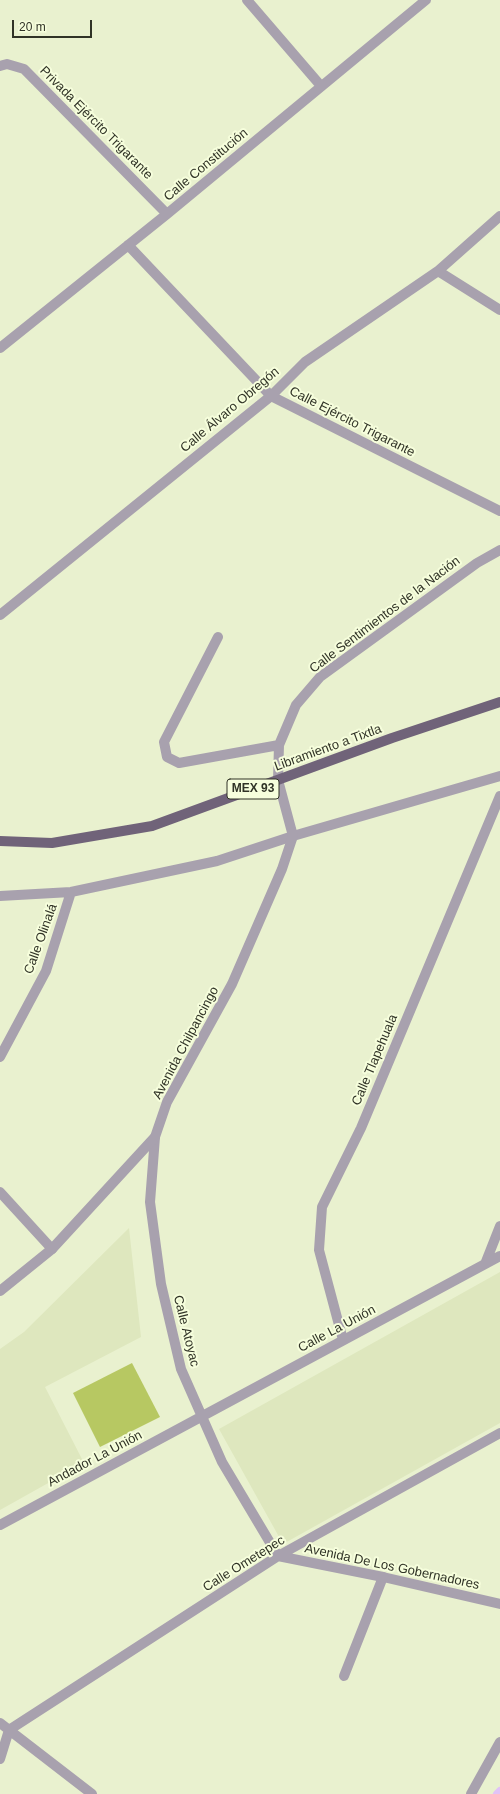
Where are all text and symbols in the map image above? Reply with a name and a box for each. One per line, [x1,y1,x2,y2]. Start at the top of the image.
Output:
scale bar [14,12,94,38]
text: 20 m [19,20,46,34]
street label: Privada Ejército Trigarante [36,63,156,183]
street label: Calle Constitución [161,125,251,205]
street label: Calle Álvaro Obregón [177,364,283,456]
street label: Calle Ejército Trigarante [287,384,417,460]
street label: Calle Sentimientos de la Nación [307,553,463,677]
street label: Libramiento a Tixtla [272,721,384,775]
road number: MEX 93 [227,779,279,799]
street label: Calle Olinalá [21,902,61,976]
street label: Avenida Chilpancingo [150,984,222,1102]
street label: Calle Tlapehuala [349,1012,401,1108]
street label: Calle Atoyac [170,1294,202,1368]
street label: Calle La Unión [296,1302,378,1356]
street label: Andador La Unión [45,1428,145,1490]
street label: Calle Ometepec [200,1533,288,1595]
street label: Avenida De Los Gobernadores [303,1541,481,1593]

